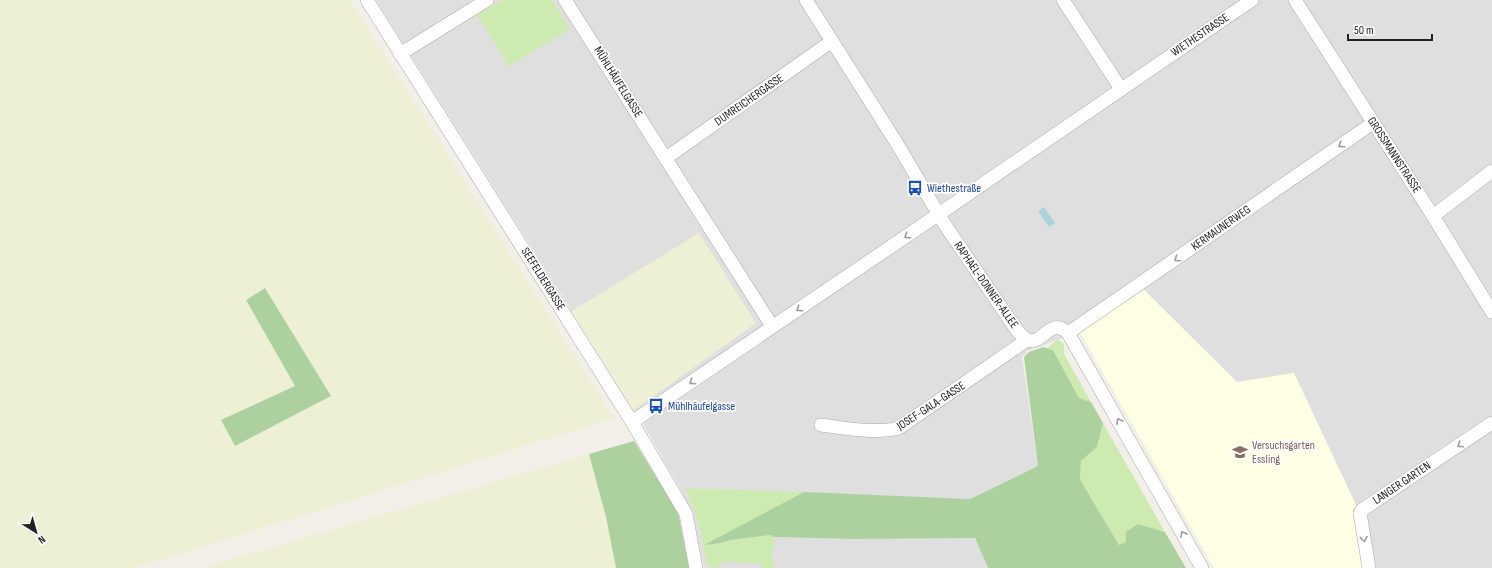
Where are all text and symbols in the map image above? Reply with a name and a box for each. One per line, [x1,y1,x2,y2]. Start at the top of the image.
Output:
street label: WIETHESTRASSE [1168,10,1232,60]
scale bar [1348,16,1432,42]
text: 50 m [1354,23,1374,38]
street label: MÜHLHÄUFELGASSE [590,44,646,120]
street label: DUMREICHERGASSE [712,71,786,129]
street label: GROSSMANNSTRASSE [1364,114,1424,196]
one-way arrow [1339,140,1346,147]
bus stop icon: Wiethestraße [906,179,924,197]
place label: Wiethestraße [927,181,981,196]
street label: KERMAUNERWEG [1188,202,1254,254]
one-way arrow [904,231,911,239]
street label: RAPHAEL-DONNER-ALLEE [950,239,1022,331]
street label: SEEFELDERGASSE [518,245,568,313]
one-way arrow [1174,254,1181,261]
one-way arrow [796,304,803,311]
one-way arrow [689,377,696,384]
street label: JOSEF-GALA-GASSE [893,378,968,434]
bus stop icon: Mühlhäufelgasse [647,397,665,415]
place label: Mühlhäufelgasse [668,399,735,414]
one-way arrow [1116,418,1123,425]
place label: Versuchsgarten Essling [1252,438,1315,467]
one-way arrow [1457,440,1464,448]
school or university icon: Versuchsgarten Essling [1231,443,1249,461]
street label: LANGER GARTEN [1370,458,1434,508]
north arrow [16,512,56,552]
one-way arrow [1181,531,1188,538]
text: N [35,533,48,547]
one-way arrow [1359,535,1368,542]

